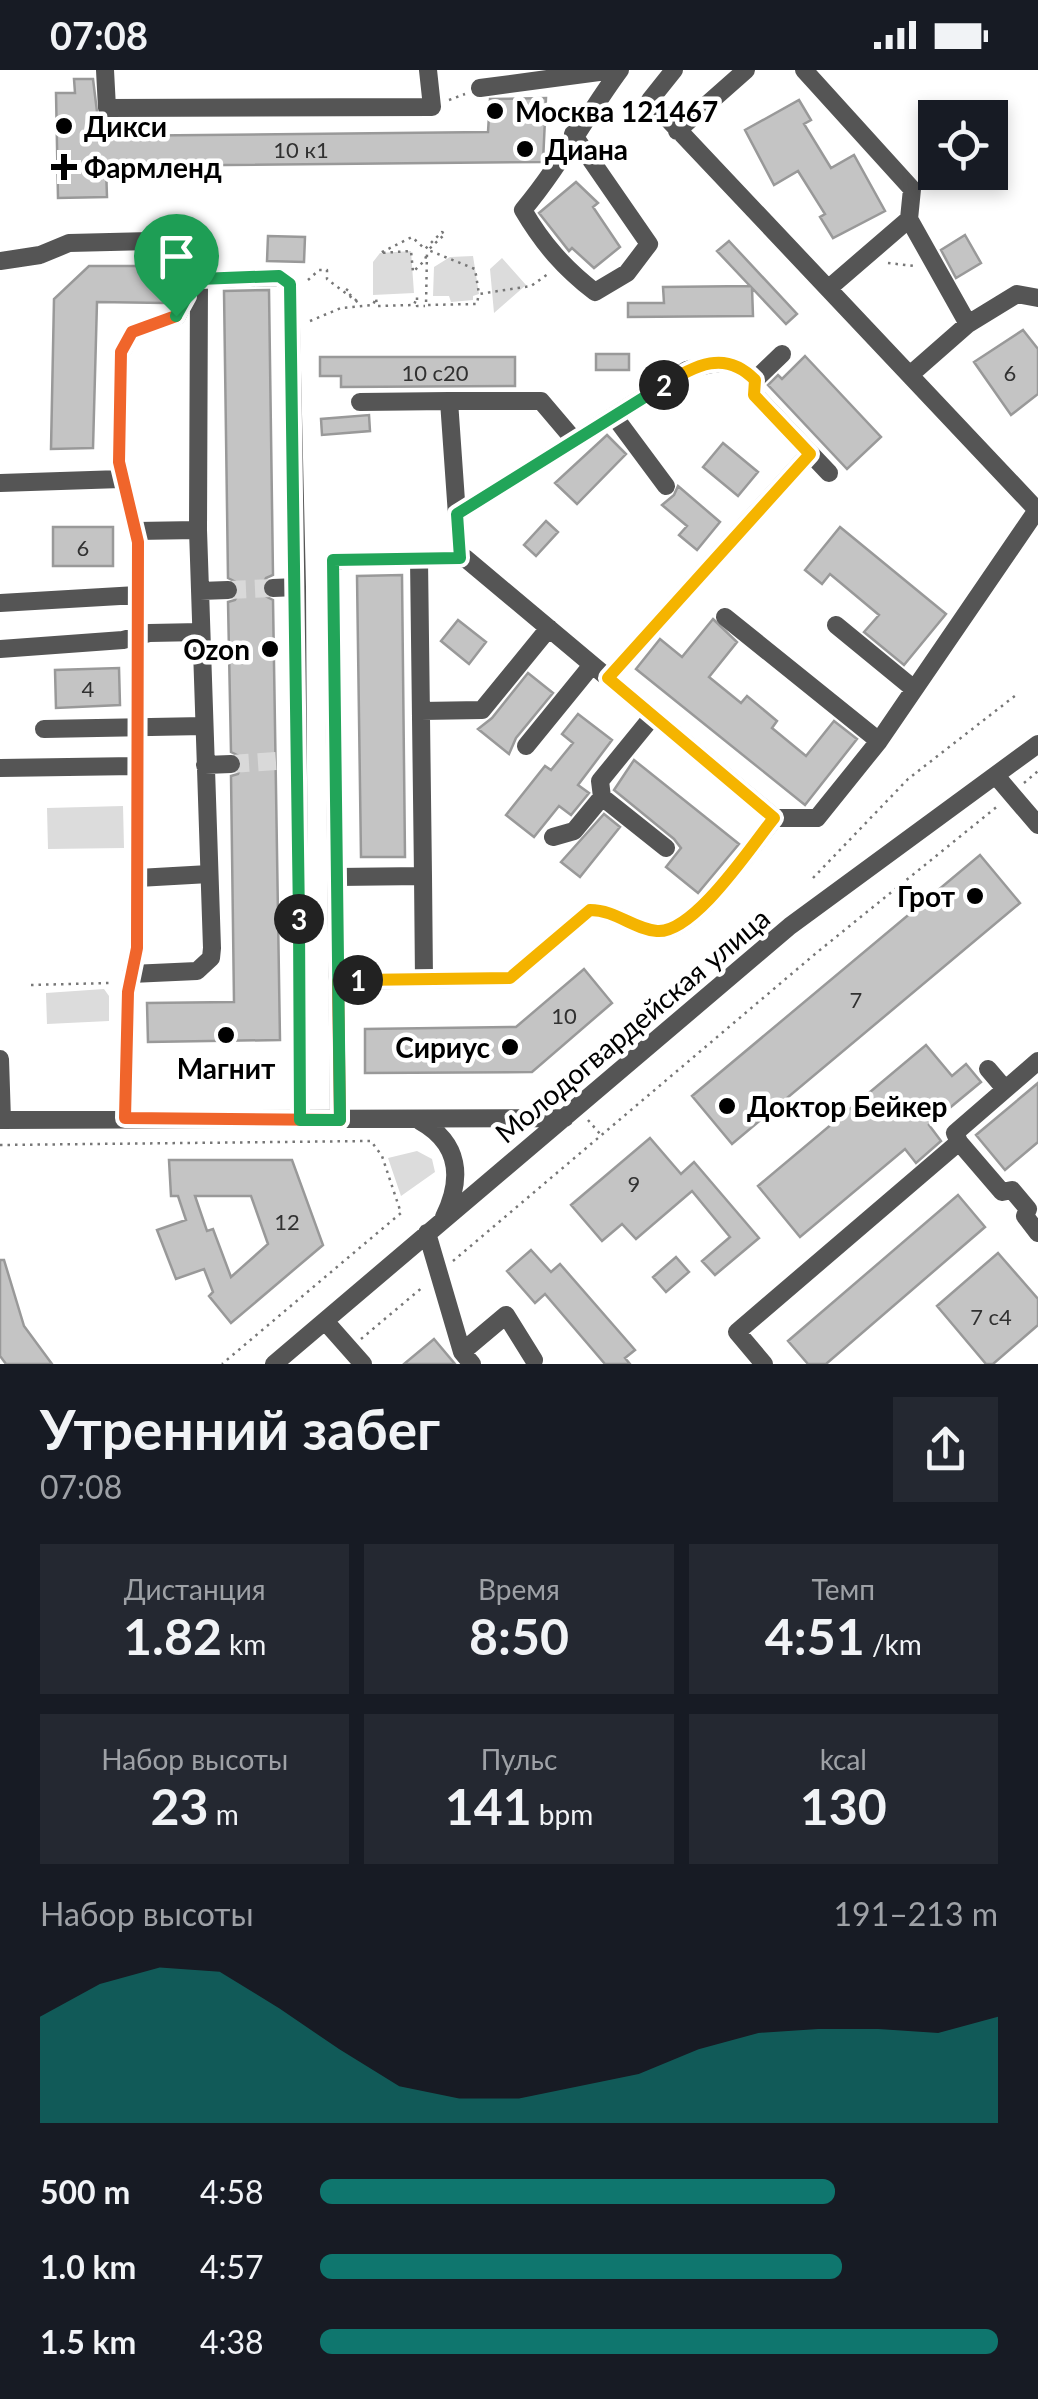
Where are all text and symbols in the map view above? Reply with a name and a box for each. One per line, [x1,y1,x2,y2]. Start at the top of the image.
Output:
text: 07:08 [50,12,148,58]
place label: Москва 121467 [515,94,718,128]
marker: Москва 121467 [484,100,506,122]
map controls [918,100,1008,190]
button: locate [918,100,1008,190]
place label: Дикси [84,109,167,143]
marker: Дикси [53,115,75,137]
place label: Диана [545,132,628,166]
house number: 10 к1 [273,136,329,163]
marker: Диана [514,138,536,160]
place label: Фармленд [84,150,222,184]
marker: Фармленд [53,156,75,178]
pin [134,214,219,317]
icon: arrive [149,229,204,284]
house number: 10 с20 [401,359,469,386]
house number: 6 [1004,359,1016,386]
pin: 2 [639,360,689,410]
text: 2 [656,368,672,402]
house number: 6 [77,534,89,561]
place label: Ozon [183,632,250,666]
marker: Ozon [259,638,281,660]
house number: 4 [82,675,95,702]
place label: Грот [897,879,956,913]
marker: Грот [964,885,986,907]
pin: 3 [274,894,324,944]
street label: Молодогвардейская улица [488,900,776,1150]
text: 3 [291,902,307,936]
pin: 1 [333,955,383,1005]
text: 1 [350,963,366,997]
house number: 7 [850,986,862,1013]
house number: 10 [551,1002,577,1029]
marker: Магнит [215,1024,237,1046]
place label: Сириус [395,1030,490,1064]
marker: Сириус [499,1036,521,1058]
place label: Магнит [177,1051,276,1085]
place label: Доктор Бейкер [747,1089,947,1123]
marker: Доктор Бейкер [716,1095,738,1117]
house number: 9 [628,1170,640,1197]
house number: 12 [274,1208,300,1235]
house number: 7 с4 [970,1303,1012,1330]
text: Утренний забег [40,1396,440,1462]
button: share [893,1397,998,1502]
text: 07:08 [40,1467,122,1506]
text: Дистанция [124,1572,266,1606]
text: Время [478,1572,560,1606]
text: Темп [812,1572,875,1606]
text: 1.82 [123,1606,222,1666]
text: 8:50 [469,1606,569,1666]
text: 4:51 [765,1606,865,1666]
text: km [222,1627,266,1661]
text: /km [865,1627,922,1661]
text: Набор высоты [101,1742,288,1776]
text: Пульс [481,1742,557,1776]
text: kcal [820,1742,867,1776]
text: 23 [151,1776,209,1836]
text: 141 [445,1776,532,1836]
text: 130 [800,1776,887,1836]
text: m [209,1797,239,1831]
text: bpm [532,1797,593,1831]
text: Набор высоты [40,1894,254,1933]
text: 191–213 m [834,1894,998,1933]
text: 500 m [40,2172,130,2211]
text: 4:58 [200,2172,264,2211]
text: 1.0 km [40,2247,136,2286]
text: 4:57 [200,2247,264,2286]
text: 1.5 km [40,2322,136,2361]
text: 4:38 [200,2322,264,2361]

